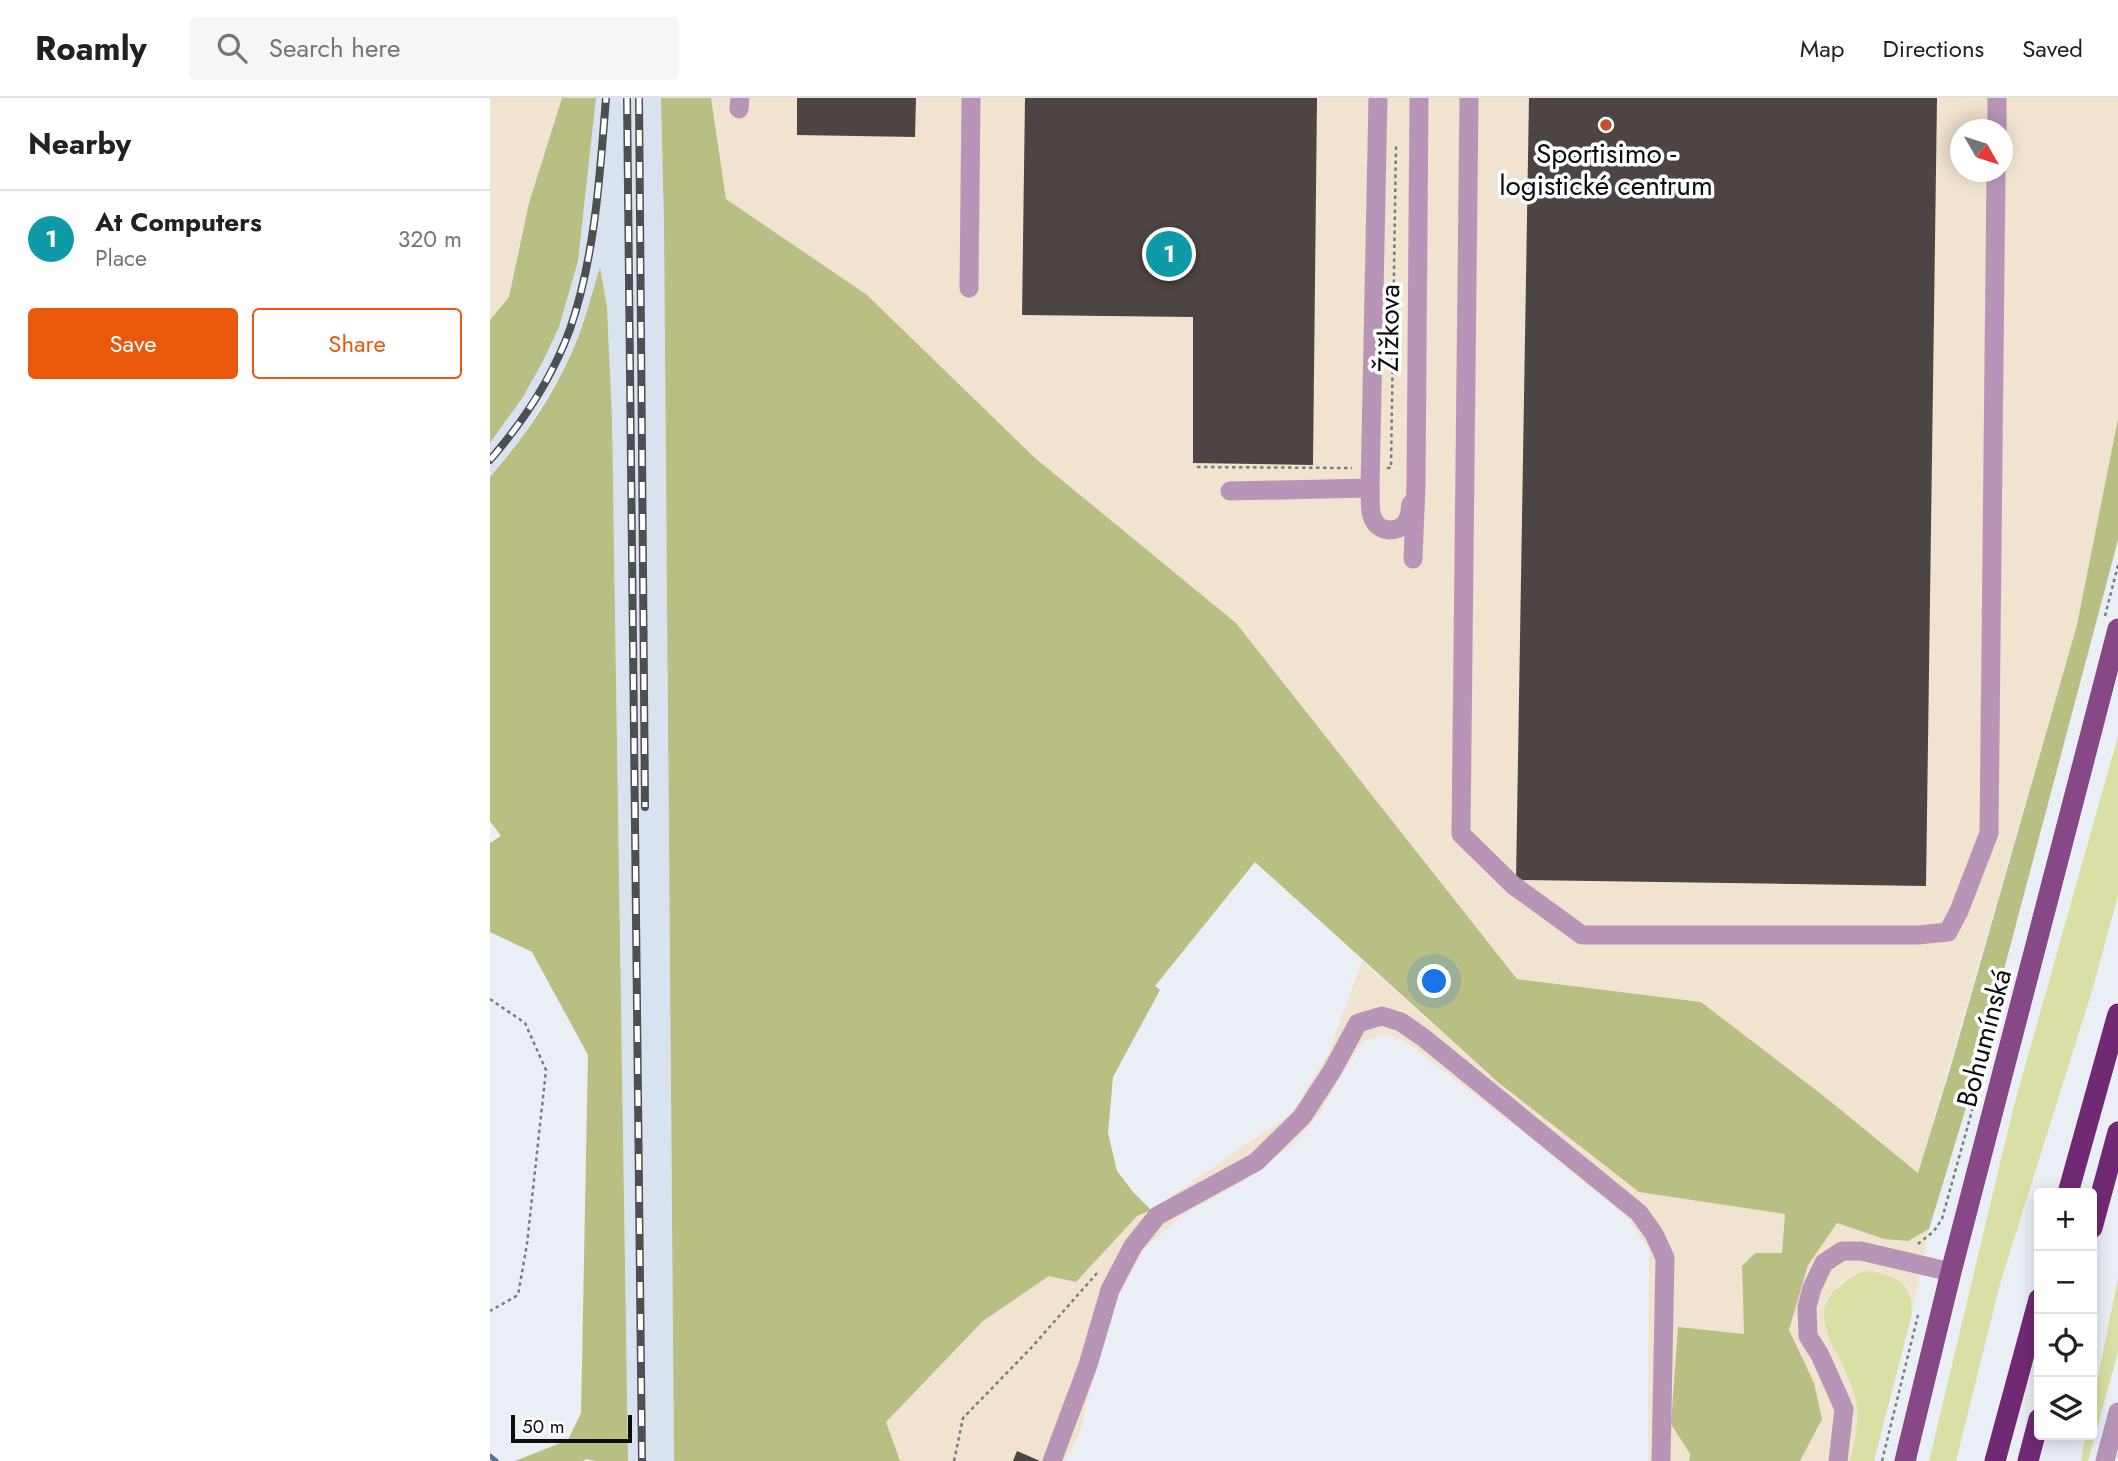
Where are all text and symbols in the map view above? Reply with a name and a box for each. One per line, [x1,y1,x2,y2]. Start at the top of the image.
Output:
search box [189,17,679,80]
text: Roamly [35,25,147,72]
icon: search [213,29,251,67]
text: Search here [269,29,400,67]
text: Map [1800,31,1845,66]
text: Directions [1883,31,1984,66]
text: Saved [2022,31,2083,66]
marker: Sportisimo - logistické centrum [1598,117,1614,133]
north arrow [1950,119,2013,182]
text: Nearby [28,122,131,165]
place label: Sportisimo - logistické centrum [1499,133,1713,206]
text: At Computers [95,203,262,241]
text: 1 [45,222,57,256]
text: 320 m [398,222,462,256]
pin: 1 [1146,228,1192,280]
text: Place [95,241,147,275]
street label: Žižkova [1368,284,1410,372]
button: Save [28,308,238,379]
button: Share [252,308,462,379]
your location [1417,964,1451,998]
street label: Bohumínská [1946,964,2022,1112]
map controls [2034,1188,2097,1440]
button: + [2034,1188,2097,1251]
button: − [2034,1251,2097,1314]
button: locate [2034,1314,2097,1377]
button: layers [2034,1377,2097,1440]
scale bar [511,1412,632,1444]
text: 50 m [522,1413,565,1440]

